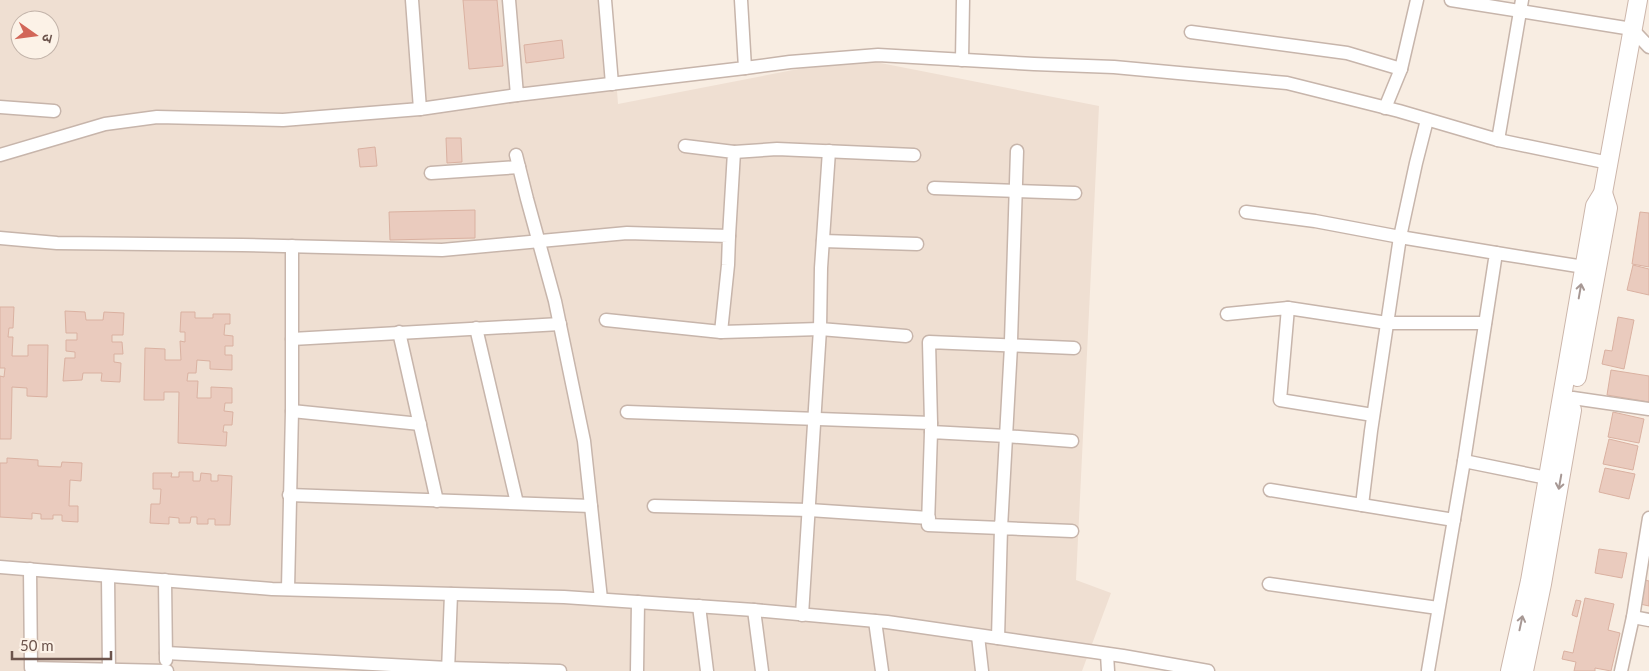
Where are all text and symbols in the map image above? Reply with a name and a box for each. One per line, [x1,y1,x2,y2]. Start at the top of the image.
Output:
north arrow [10,10,60,60]
text: उ [39,32,57,45]
one-way arrow [1575,284,1585,300]
one-way arrow [1554,473,1564,489]
one-way arrow [1517,616,1526,632]
scale bar [12,628,111,660]
text: 50 m [20,636,54,654]

